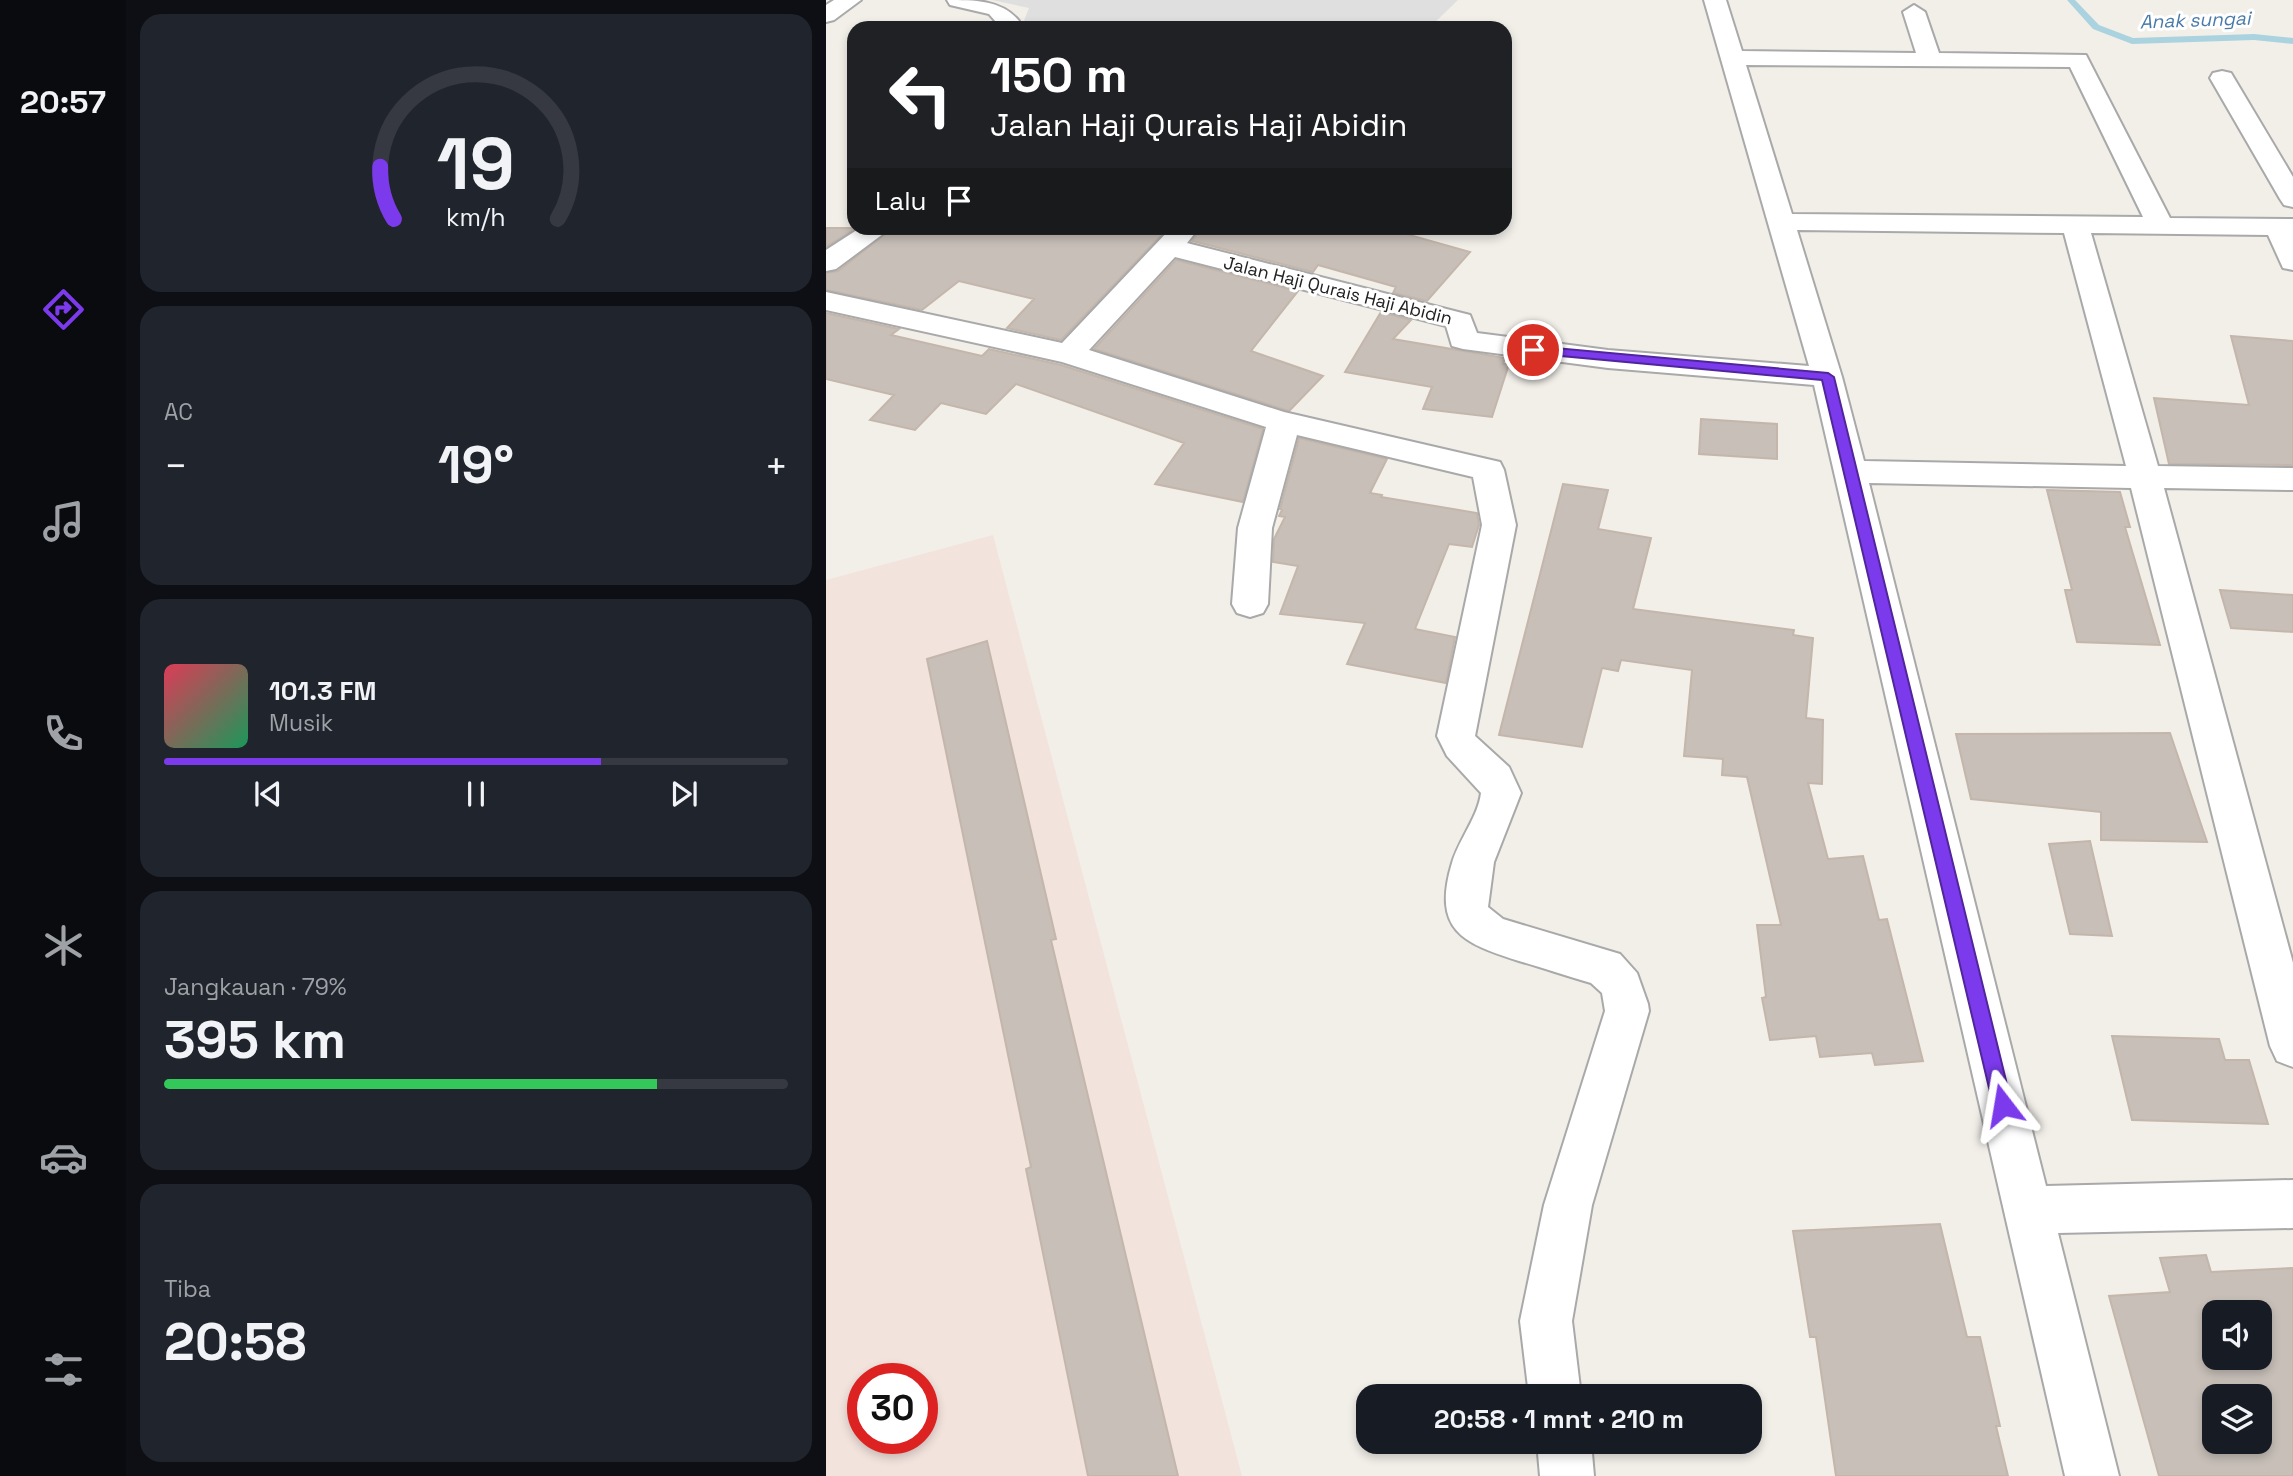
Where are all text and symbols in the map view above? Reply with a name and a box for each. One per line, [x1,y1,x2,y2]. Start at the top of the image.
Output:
water label: Anak sungai [2139,5,2253,34]
text: 150 m [990,44,1128,106]
icon: left [875,49,966,140]
text: 20:57 [20,82,106,122]
text: Jalan Haji Qurais Haji Abidin [990,105,1407,145]
text: 19 [437,118,515,211]
icon: arrive [940,182,978,220]
text: Lalu [875,184,926,218]
text: km/h [446,201,506,233]
street label: Jalan Haji Qurais Haji Abidin [1221,250,1455,330]
icon: directions [39,285,88,334]
pin [1503,320,1563,380]
icon: arrive [1514,331,1552,369]
text: AC [164,397,193,427]
text: 19° [438,432,514,498]
text: − [164,442,188,490]
text: + [764,442,788,490]
icon: music [39,497,88,546]
text: 101.3 FM [269,674,376,708]
text: Musik [269,708,333,738]
icon: phone [39,709,88,758]
icon: previous [249,775,287,813]
icon: pause [457,775,495,813]
icon: next [665,775,703,813]
icon: climate [39,921,88,970]
text: Jangkauan · 79% [164,972,347,1002]
text: 395 km [164,1007,346,1073]
position arrow [1966,1068,2040,1142]
icon: car [39,1133,88,1182]
text: Tiba [164,1274,211,1304]
map controls [2202,1300,2272,1454]
button: sound [2202,1300,2272,1370]
text: 20:58 [164,1309,306,1375]
icon: filters [39,1345,88,1394]
speed limit sign: 30 [847,1363,938,1454]
button: layers [2202,1384,2272,1454]
text: 20:58 · 1 mnt · 210 m [1434,1402,1684,1436]

